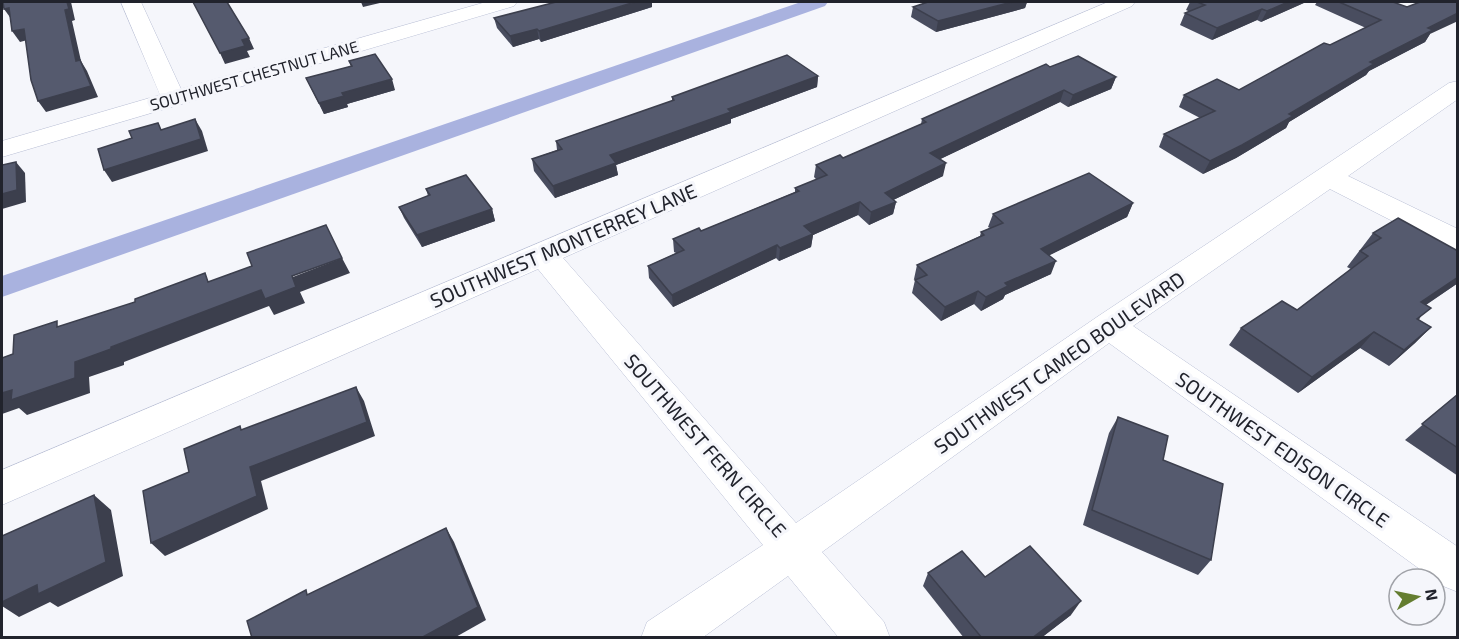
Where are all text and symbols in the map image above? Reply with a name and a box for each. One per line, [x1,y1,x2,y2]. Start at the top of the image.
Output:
street label: SOUTHWEST CHESTNUT LANE [148,36,360,114]
street label: SOUTHWEST MONTERREY LANE [426,178,700,312]
street label: SOUTHWEST CAMEO BOULEVARD [929,266,1189,458]
street label: SOUTHWEST FERN CIRCLE [620,349,792,541]
street label: SOUTHWEST EDISON CIRCLE [1172,366,1394,532]
north arrow [1387,567,1447,627]
text: N [1422,587,1443,602]

